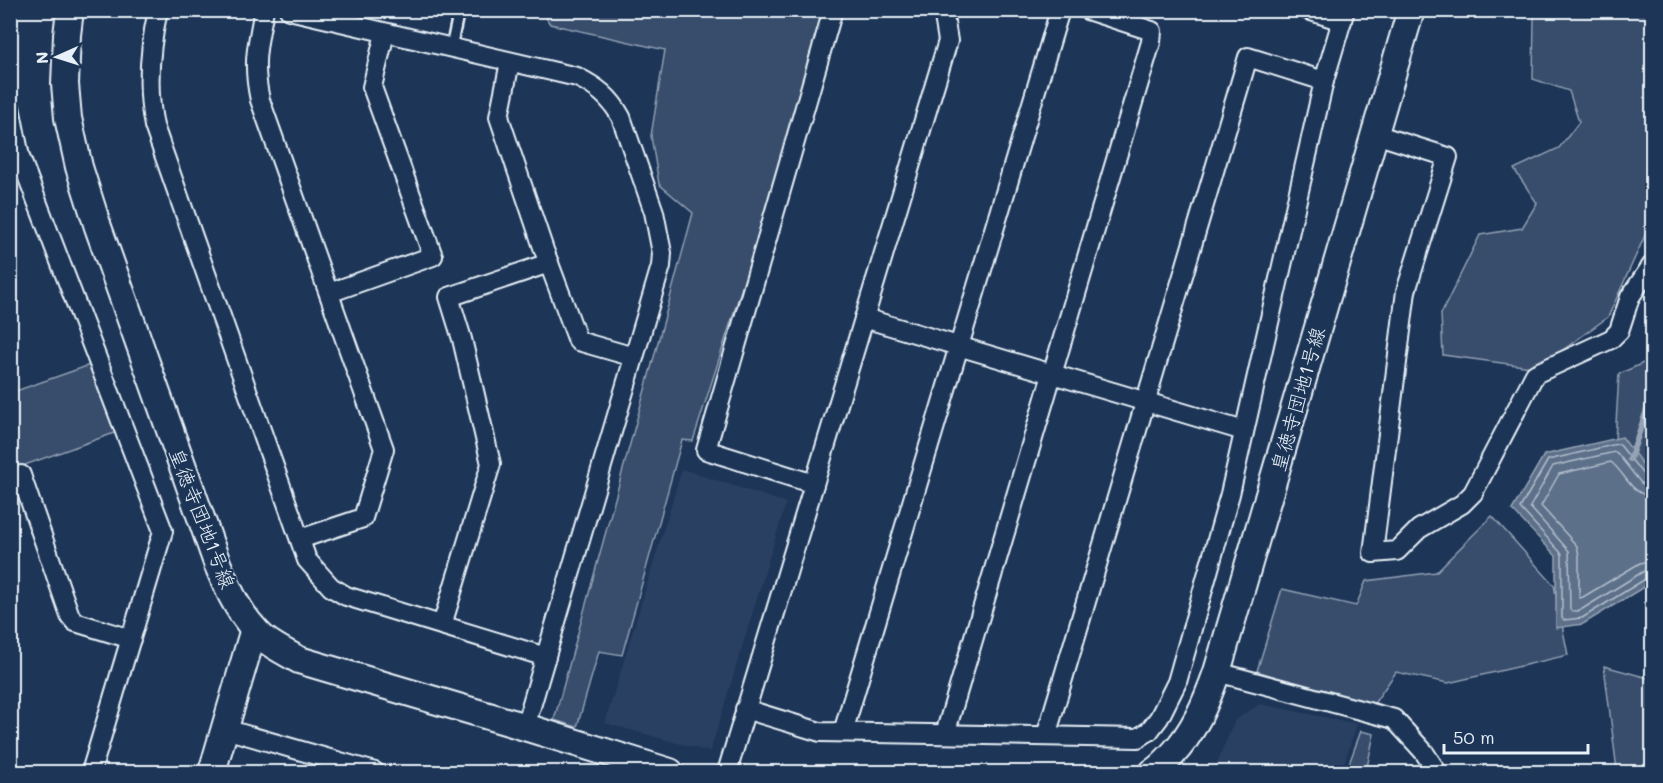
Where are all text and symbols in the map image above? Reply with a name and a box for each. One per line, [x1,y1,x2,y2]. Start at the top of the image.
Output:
north arrow [27,27,87,87]
text: N [31,51,52,64]
street label: 皇徳寺団地1号線 [1264,324,1330,474]
street label: 皇徳寺団地1号線 [164,444,242,592]
scale bar [1444,717,1588,755]
text: 50 m [1453,725,1495,749]

